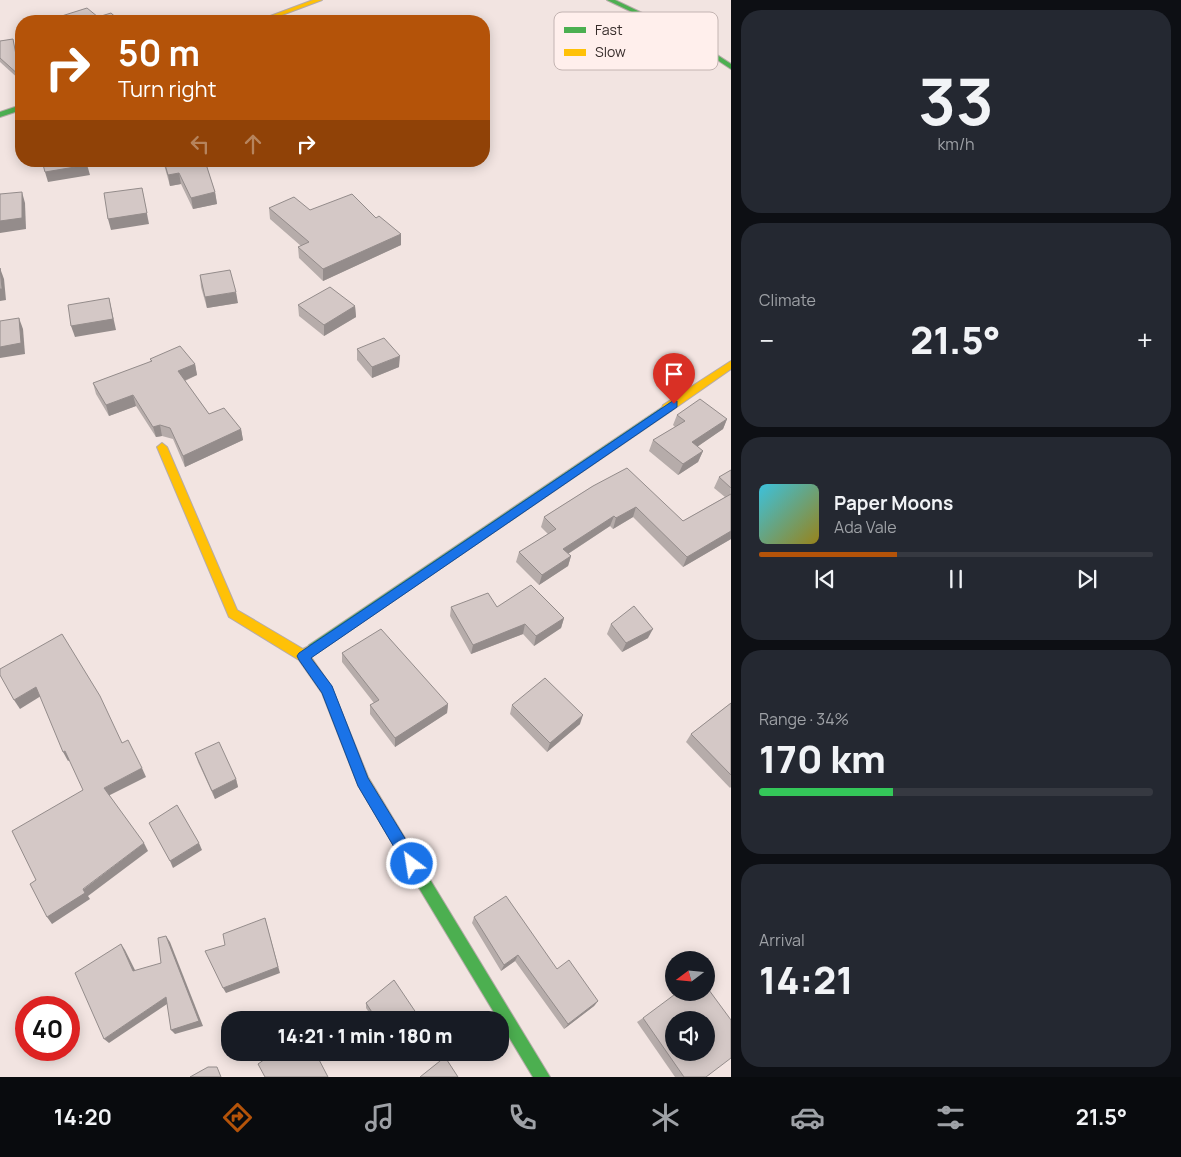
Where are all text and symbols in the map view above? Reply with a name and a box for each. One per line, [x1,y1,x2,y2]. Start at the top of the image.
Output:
legend [554,12,718,70]
text: Fast [595,20,623,39]
text: 50 m [118,29,200,77]
icon: right [35,35,100,100]
text: Slow [595,42,626,61]
text: 33 [918,56,994,145]
text: Turn right [118,74,216,104]
icon: left [186,130,214,158]
icon: ahead [239,130,267,158]
icon: right [292,130,320,158]
text: km/h [937,133,975,155]
text: Climate [759,289,816,311]
text: 21.5° [910,313,1001,365]
text: − [759,321,774,359]
text: + [1137,321,1153,359]
pin [653,353,695,404]
icon: arrive [660,360,688,388]
text: Paper Moons [834,490,953,516]
text: Ada Vale [834,516,897,538]
icon: previous [811,565,839,593]
icon: pause [942,565,970,593]
icon: next [1073,565,1101,593]
text: Range · 34% [759,708,849,730]
text: 170 km [759,732,886,784]
position arrow [385,837,437,889]
text: Arrival [759,929,805,951]
north arrow [665,951,715,1001]
map controls [665,951,715,1061]
text: 14:21 [759,953,853,1005]
speed limit sign: 40 [15,996,80,1061]
button: sound [665,1011,715,1061]
text: 14:21 · 1 min · 180 m [277,1023,453,1049]
icon: directions [220,1100,255,1135]
icon: music [362,1100,397,1135]
icon: phone [505,1100,540,1135]
icon: climate [648,1100,683,1135]
icon: car [790,1100,825,1135]
icon: filters [933,1100,968,1135]
text: 14:20 [54,1102,112,1132]
text: 21.5° [1076,1102,1127,1132]

